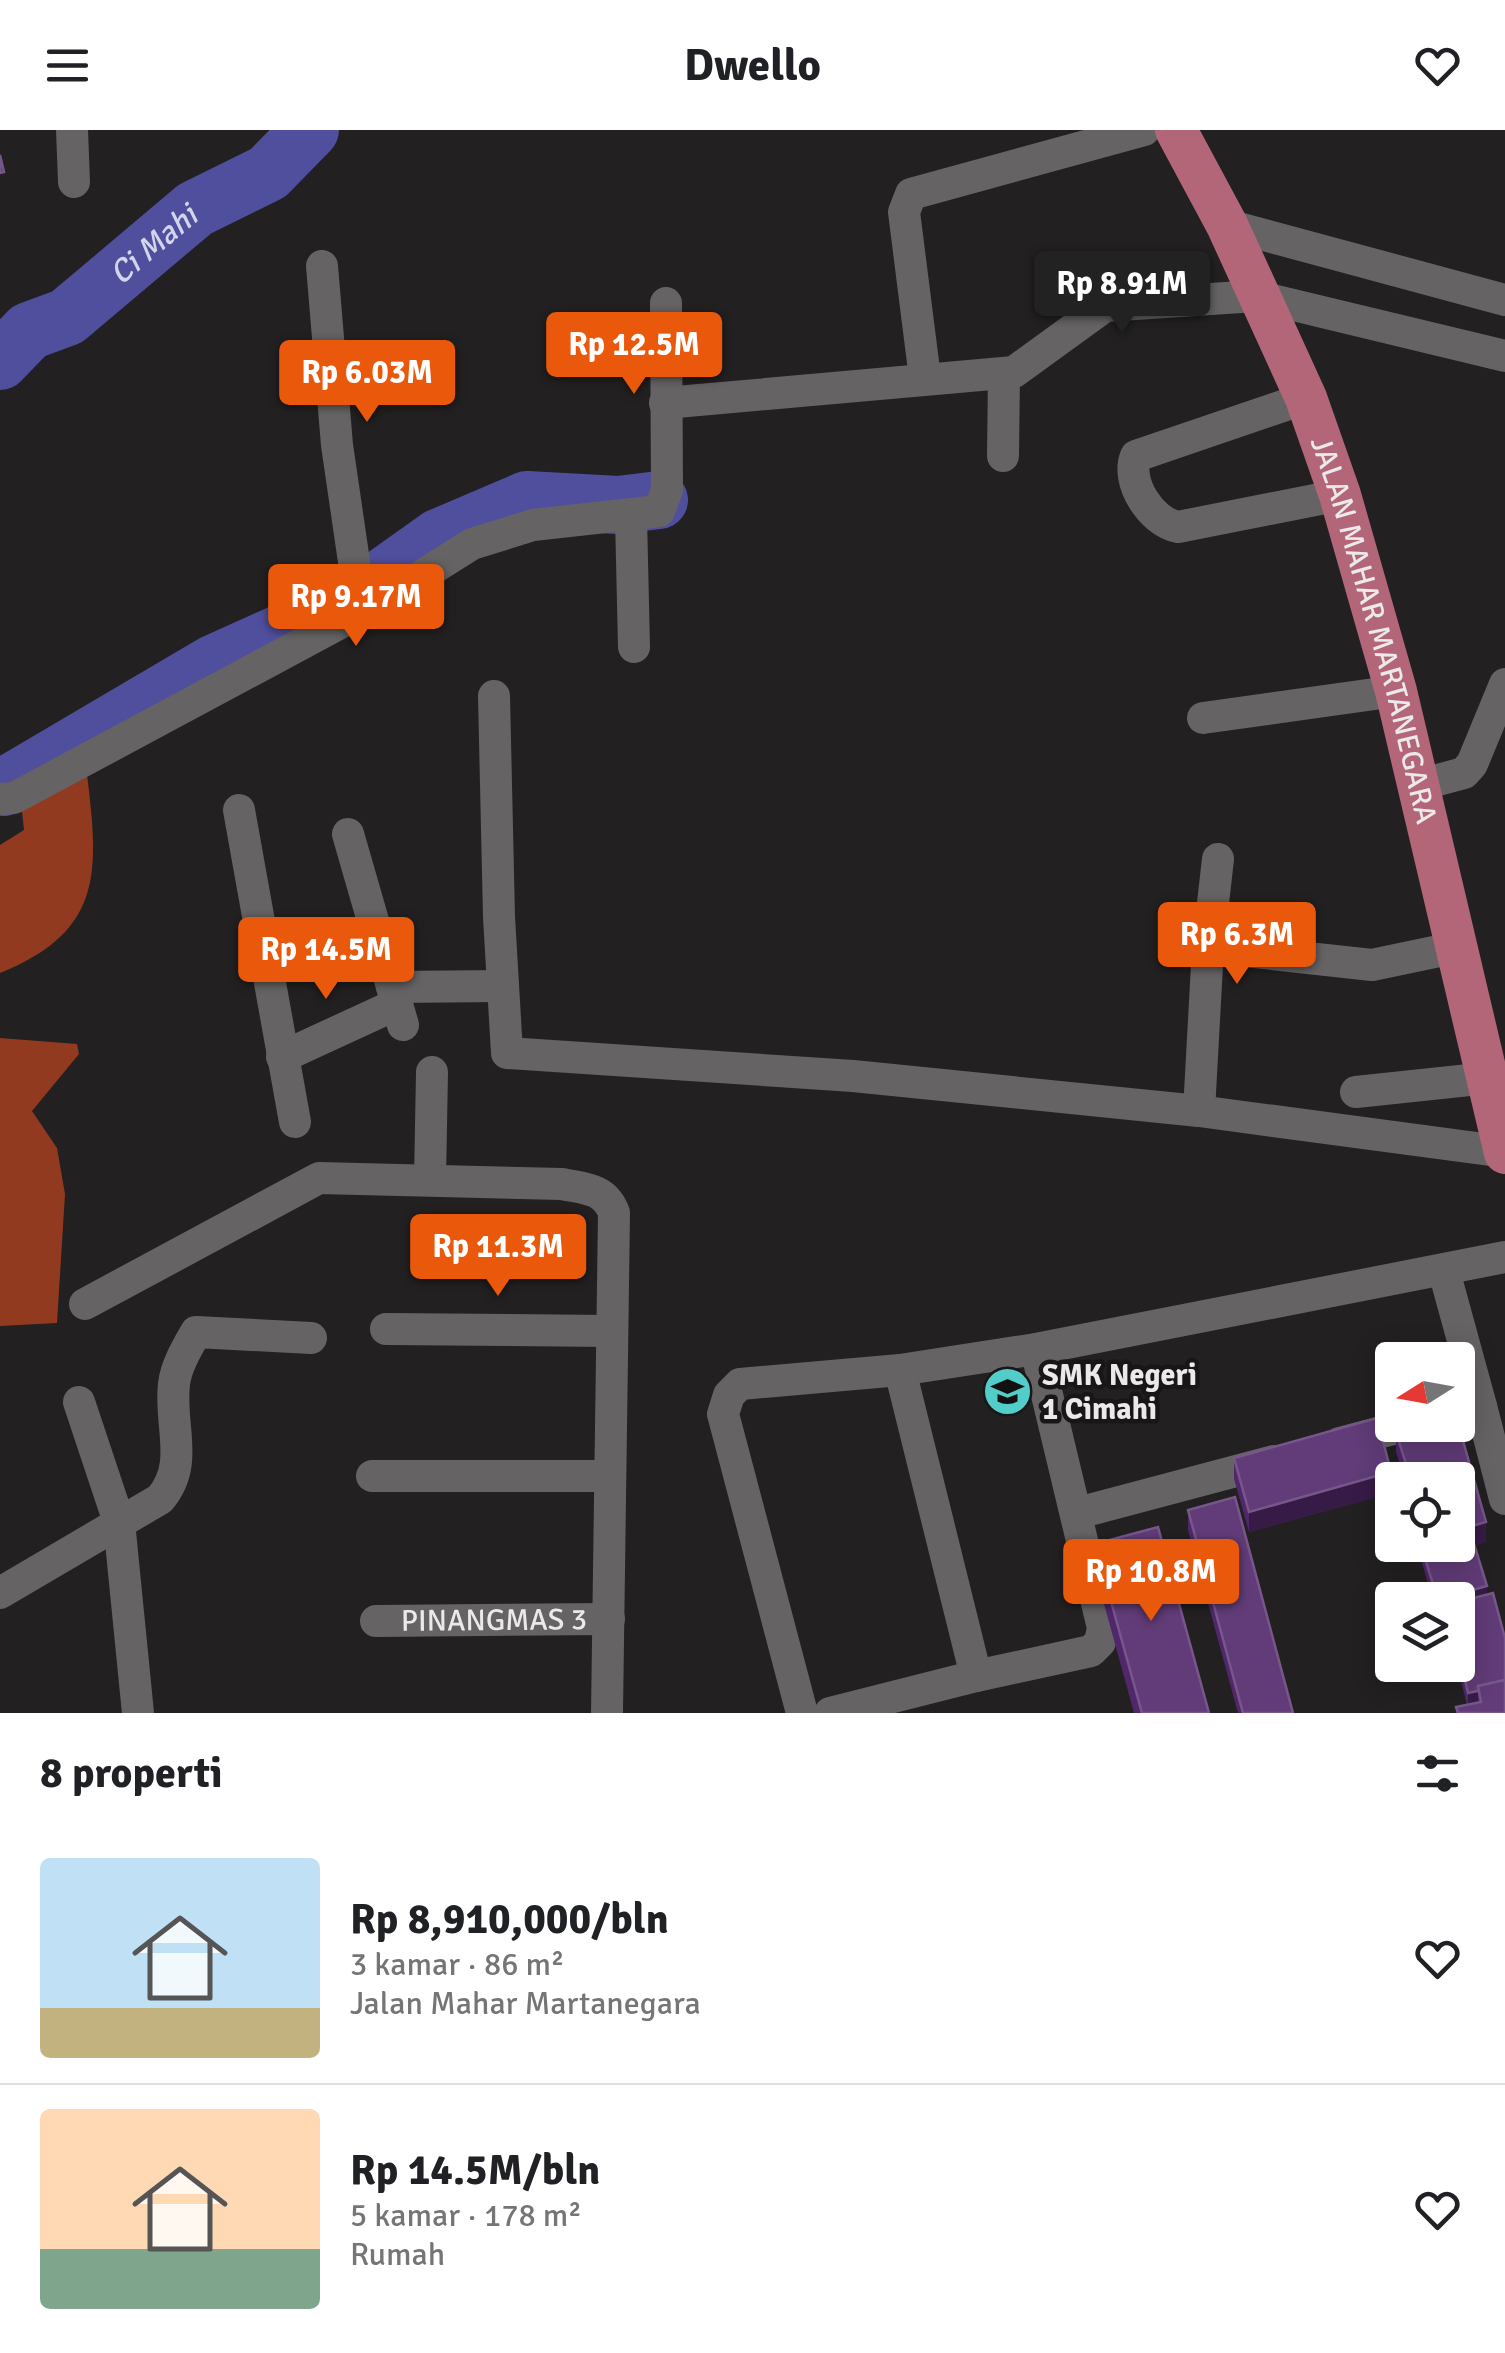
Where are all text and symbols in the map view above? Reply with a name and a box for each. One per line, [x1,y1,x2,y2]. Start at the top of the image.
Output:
icon: menu [40,38,95,93]
text: Dwello [684,38,821,93]
icon: heart [1410,38,1465,93]
water label: Ci Mahi [101,194,208,293]
pin: Rp 8.91M [1019,251,1225,336]
text: Rp 8.91M [1056,264,1188,303]
pin: Rp 12.5M [531,312,737,397]
text: Rp 12.5M [568,325,700,364]
pin: Rp 6.03M [264,340,470,425]
text: Rp 6.03M [301,353,433,392]
street label: JALAN MAHAR MARTANEGARA [1302,431,1445,827]
pin: Rp 9.17M [253,564,459,649]
text: Rp 9.17M [290,577,422,616]
pin: Rp 6.3M [1145,902,1329,987]
text: Rp 6.3M [1180,915,1294,954]
pin: Rp 14.5M [223,917,429,1002]
text: Rp 14.5M [260,930,392,969]
pin: Rp 11.3M [395,1214,601,1299]
text: Rp 11.3M [432,1227,564,1266]
north arrow [1375,1342,1475,1442]
map controls [1375,1342,1475,1682]
place label: SMK Negeri 1 Cimahi [1042,1357,1197,1428]
school or university icon: SMK Negeri 1 Cimahi [981,1366,1033,1418]
button: locate [1375,1462,1475,1562]
pin: Rp 10.8M [1048,1539,1254,1624]
text: Rp 10.8M [1085,1552,1217,1591]
button: layers [1375,1582,1475,1682]
street label: PINANGMAS 3 [401,1601,587,1640]
icon: filters [1410,1746,1465,1801]
text: 8 properti [40,1748,223,1799]
text: Rp 8,910,000/bln [350,1894,669,1945]
icon: home [120,1898,240,2018]
icon: heart [1410,1931,1465,1986]
text: 3 kamar · 86 m² [350,1945,564,1984]
text: Jalan Mahar Martanegara [350,1984,701,2023]
text: Rp 14.5M/bln [350,2145,600,2196]
icon: home [120,2149,240,2269]
icon: heart [1410,2182,1465,2237]
text: 5 kamar · 178 m² [350,2196,582,2235]
text: Rumah [350,2235,445,2274]

